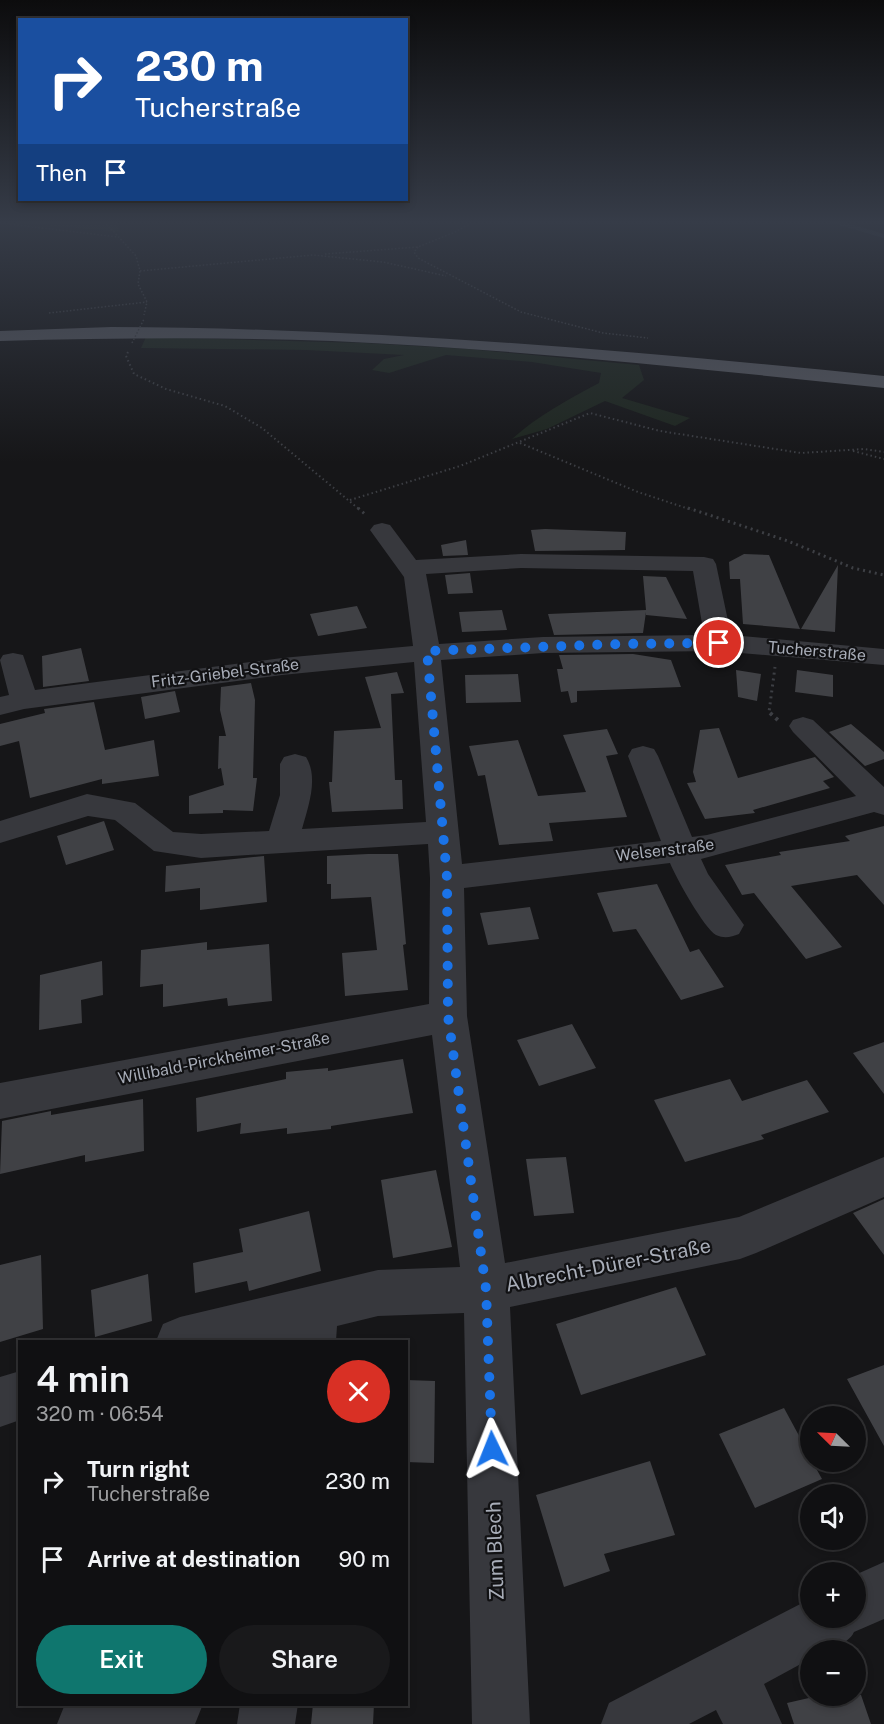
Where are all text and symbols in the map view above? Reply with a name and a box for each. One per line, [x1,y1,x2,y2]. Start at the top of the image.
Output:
text: 230 m [135,41,264,90]
icon: right [36,42,114,120]
text: Tucherstraße [135,91,301,123]
icon: arrive [99,156,132,189]
text: Then [36,160,87,186]
pin [693,617,744,668]
icon: arrive [702,626,735,659]
street label: Tucherstraße [767,637,867,665]
street label: Fritz-Griebel-Straße [150,654,300,692]
street label: Welserstraße [615,835,715,865]
street label: Willibald-Pirckheimer-Straße [116,1028,332,1088]
street label: Albrecht-Dürer-Straße [503,1233,713,1297]
text: 4 min [36,1358,130,1400]
button: close [327,1360,390,1423]
text: 320 m · 06:54 [36,1402,164,1426]
north arrow [800,1406,866,1472]
map controls [800,1406,866,1706]
position arrow [460,1417,524,1481]
text: Turn right [87,1456,190,1482]
icon: right [36,1465,69,1498]
text: 230 m [325,1468,390,1494]
text: Tucherstraße [87,1482,210,1506]
button: sound [800,1484,866,1550]
street label: Zum Blech [481,1501,509,1601]
icon: arrive [36,1543,69,1576]
text: Arrive at destination [87,1546,300,1572]
text: 90 m [339,1546,390,1572]
button: + [800,1562,866,1628]
button: Exit [36,1625,207,1694]
button: Share [219,1625,390,1694]
button: − [800,1640,866,1706]

